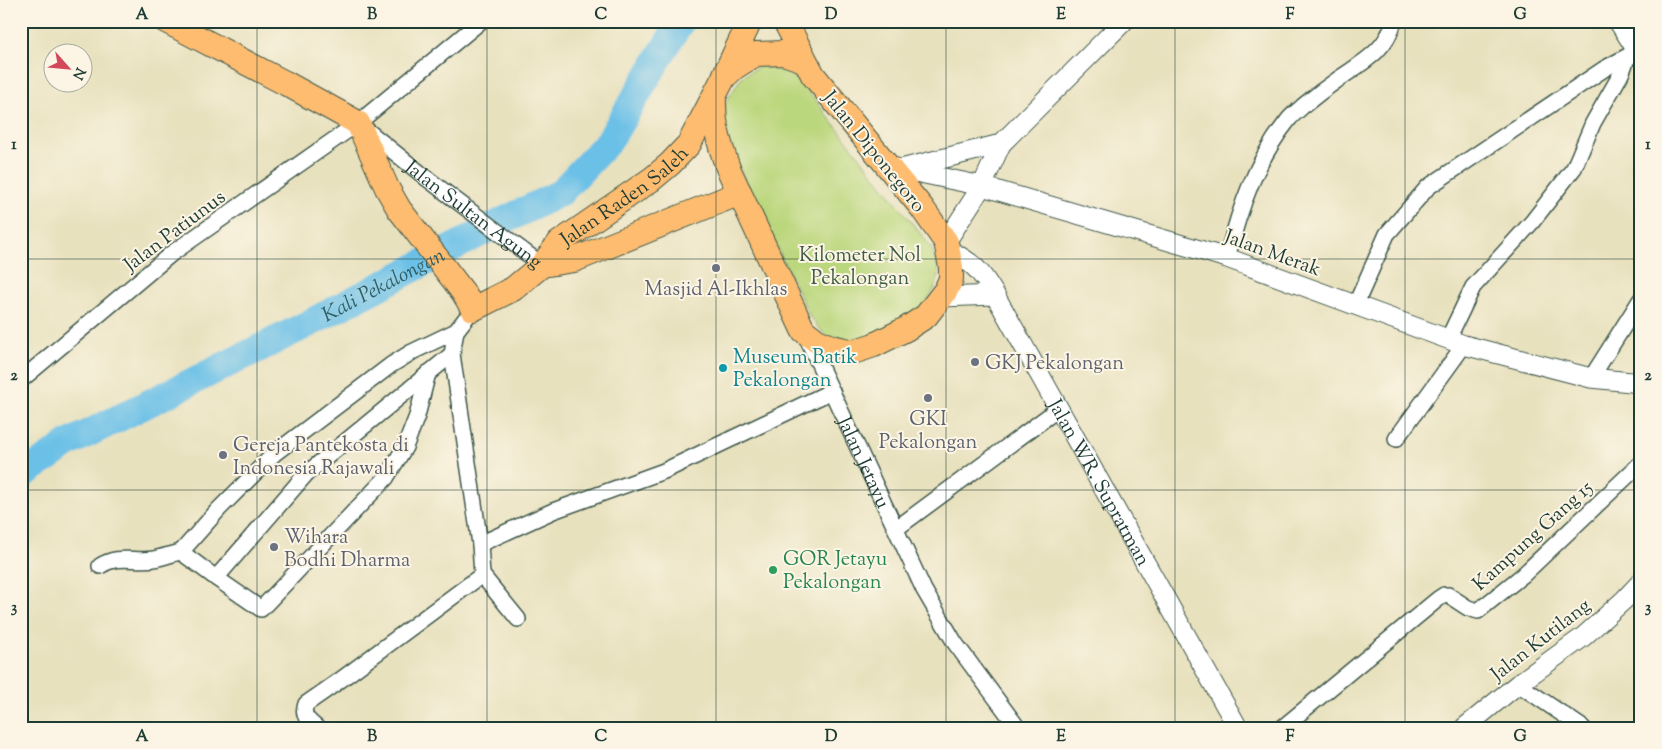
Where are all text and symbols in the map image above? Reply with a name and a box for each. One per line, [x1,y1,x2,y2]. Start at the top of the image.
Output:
text: A [136,4,149,27]
text: B [367,4,377,27]
text: C [595,4,608,27]
text: D [825,4,838,27]
text: E [1056,4,1066,27]
text: F [1286,4,1295,27]
text: G [1513,4,1527,27]
north arrow [42,42,92,92]
text: N [66,63,89,83]
street label: Jalan Diponegoro [814,85,931,220]
text: 1 [11,134,17,157]
text: 1 [1645,134,1651,157]
street label: Jalan Raden Saleh [555,140,697,255]
street label: Jalan Sultan Agung [397,154,548,277]
street label: Jalan Patiunus [118,184,233,281]
street label: Jalan Merak [1219,223,1325,285]
water label: Kali Pekalongan [317,241,451,331]
park label: Kilometer Nol Pekalongan [799,242,921,294]
marker: Masjid Al-Ikhlas [710,262,722,274]
place label: Masjid Al-Ikhlas [645,276,788,305]
place label: Museum Batik Pekalongan [733,344,857,396]
place label: GKJ Pekalongan [985,350,1124,379]
marker: GKJ Pekalongan [969,356,981,368]
marker: Museum Batik Pekalongan [717,362,729,374]
text: 2 [10,365,18,388]
text: 2 [1644,365,1652,388]
marker: GKI Pekalongan [922,392,934,404]
street label: Jalan WR. Supratman [1039,394,1156,572]
place label: GKI Pekalongan [879,406,977,458]
street label: Jalan Jetayu [828,412,896,514]
place label: Gereja Pantekosta di Indonesia Rajawali [233,432,409,484]
marker: Gereja Pantekosta di Indonesia Rajawali [217,449,229,461]
street label: Kampung Gang 15 [1467,475,1600,599]
place label: Wihara Bodhi Dharma [284,524,410,576]
marker: Wihara Bodhi Dharma [268,541,280,553]
place label: GOR Jetayu Pekalongan [783,546,888,598]
marker: GOR Jetayu Pekalongan [767,564,779,576]
street label: Jalan Kutilang [1485,592,1598,690]
text: 3 [11,597,18,620]
text: 3 [1645,597,1652,620]
text: A [136,726,149,749]
text: B [367,726,377,749]
text: C [595,726,608,749]
text: D [825,726,838,749]
text: E [1056,726,1066,749]
text: F [1286,726,1295,749]
text: G [1513,726,1527,749]

